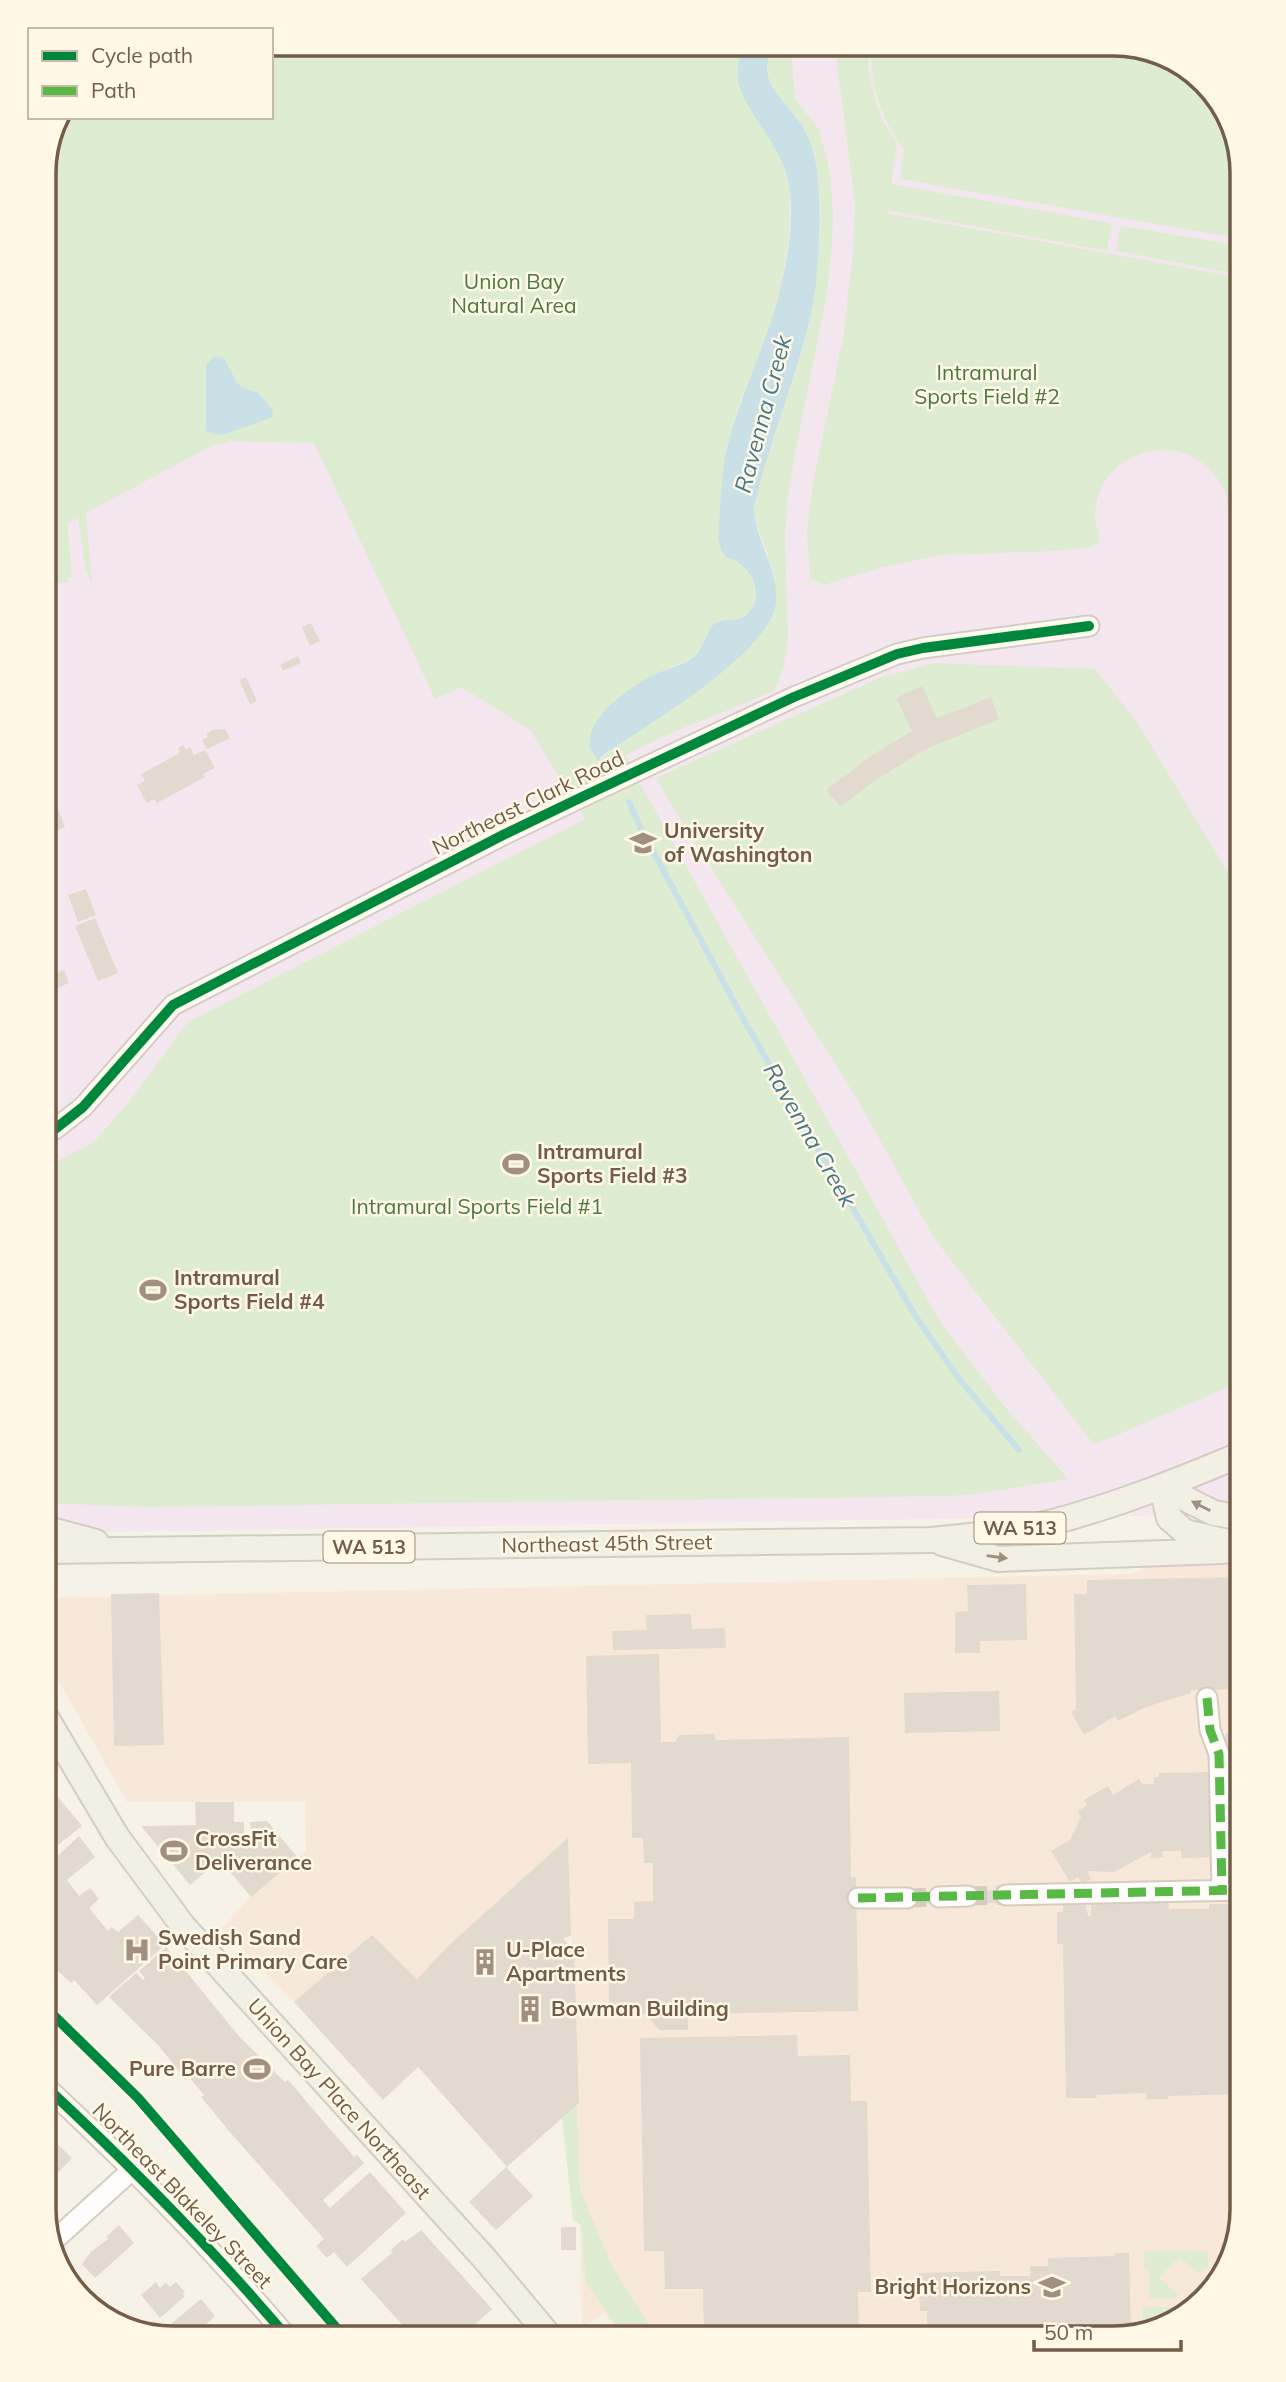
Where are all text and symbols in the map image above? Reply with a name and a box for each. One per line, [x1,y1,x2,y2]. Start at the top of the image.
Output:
legend [28,28,273,119]
text: Cycle path [91,42,193,68]
text: Path [91,77,136,103]
park label: Union Bay Natural Area [451,268,577,318]
water label: Ravenna Creek [728,331,798,496]
park label: Intramural Sports Field #2 [914,359,1060,409]
street label: Northeast Clark Road [427,744,628,860]
place label: University of Washington [664,817,812,867]
school or university icon: University of Washington [628,828,658,858]
water label: Ravenna Creek [757,1057,864,1213]
place label: Intramural Sports Field #3 [537,1138,688,1188]
sports icon: Intramural Sports Field #3 [501,1149,531,1179]
park label: Intramural Sports Field #1 [351,1193,603,1219]
place label: Intramural Sports Field #4 [174,1264,325,1314]
sports icon: Intramural Sports Field #4 [138,1275,168,1305]
one-way arrow [1191,1500,1211,1512]
road number: WA 513 [974,1512,1066,1544]
street label: Northeast 45th Street [501,1528,713,1558]
road number: WA 513 [324,1532,414,1562]
one-way arrow [986,1552,1008,1563]
place label: CrossFit Deliverance [195,1825,312,1875]
sports icon: CrossFit Deliverance [159,1836,189,1866]
place label: Swedish Sand Point Primary Care [158,1924,348,1974]
hospital icon: Swedish Sand Point Primary Care [122,1935,152,1965]
place label: U-Place Apartments [506,1936,626,1986]
building icon: U-Place Apartments [470,1947,500,1977]
street label: Union Bay Place Northeast [243,1993,437,2204]
building icon: Bowman Building [515,1994,545,2024]
place label: Bowman Building [551,1995,729,2021]
sports icon: Pure Barre [242,2054,272,2084]
place label: Pure Barre [129,2055,236,2081]
street label: Northeast Blakeley Street [87,2097,278,2293]
school or university icon: Bright Horizons [1037,2272,1067,2302]
place label: Bright Horizons [874,2273,1031,2299]
scale bar [1034,2308,1181,2352]
text: 50 m [1044,2319,1093,2345]

